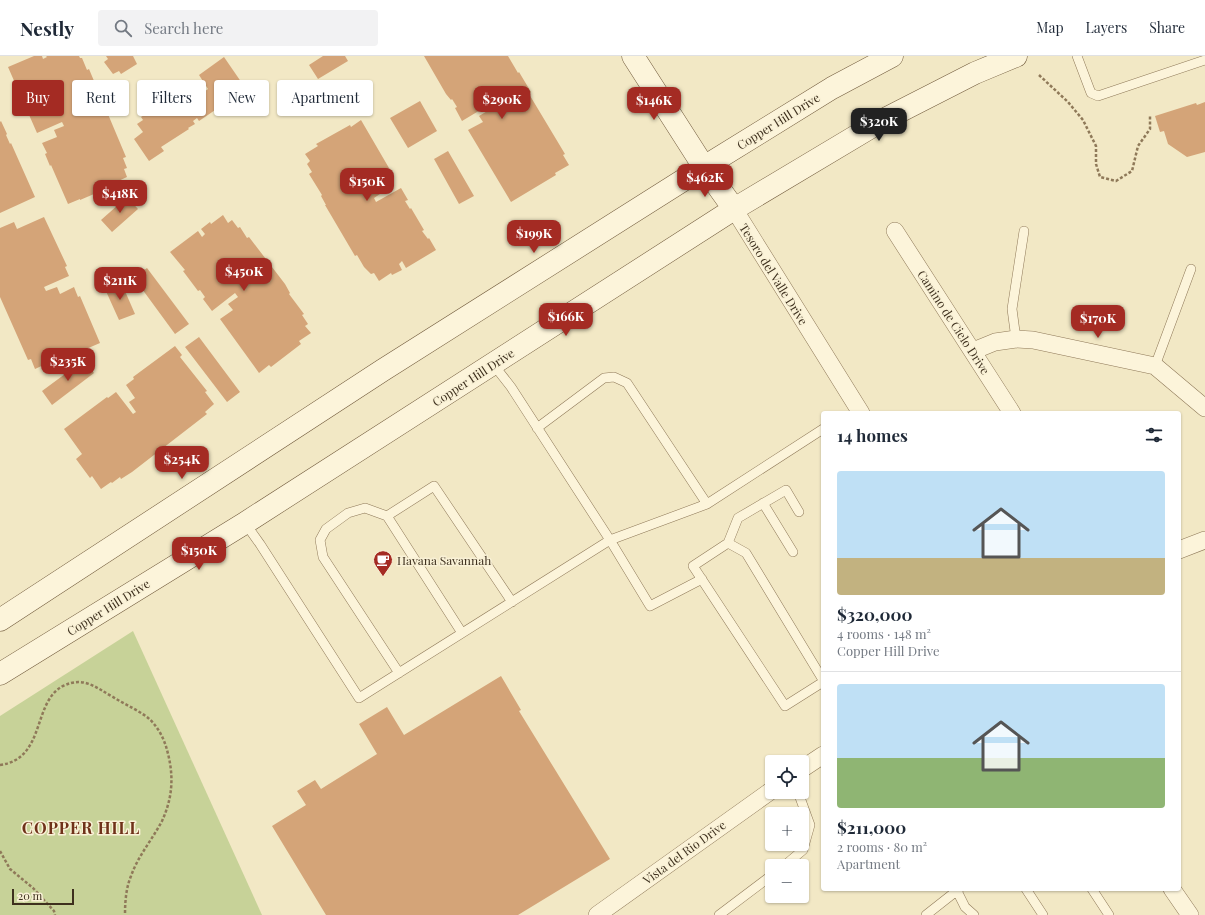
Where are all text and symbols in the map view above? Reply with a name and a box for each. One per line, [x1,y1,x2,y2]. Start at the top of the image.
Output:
search box [98,10,378,46]
text: Nestly [20,15,74,41]
icon: search [112,17,134,39]
text: Search here [144,18,223,38]
text: Map [1036,18,1064,37]
text: Layers [1086,18,1127,37]
text: Share [1149,18,1185,37]
chip: Buy [12,80,64,116]
chip: Rent [72,80,129,116]
chip: Filters [137,80,206,116]
chip: New [214,80,269,116]
chip: Apartment [277,80,373,116]
pin: $290K [474,86,530,120]
pin: $146K [626,87,682,121]
street label: Copper Hill Drive [734,89,822,153]
text: $290K [482,90,522,107]
text: $146K [636,91,672,108]
pin: $320K [851,108,907,142]
text: $320K [860,112,898,129]
pin: $462K [677,164,733,198]
pin: $150K [339,168,395,202]
text: $462K [686,168,724,185]
text: $150K [349,172,385,189]
pin: $418K [92,180,148,214]
text: $418K [102,184,138,201]
pin: $199K [506,220,562,254]
street label: Tesoro del Valle Drive [736,220,812,328]
text: $199K [516,224,552,241]
pin: $450K [216,258,272,292]
text: $450K [225,262,263,279]
pin: $211K [92,267,148,301]
street label: Camino de Cielo Drive [914,267,994,377]
text: $211K [103,271,137,288]
pin: $166K [538,303,594,337]
pin: $170K [1070,305,1126,339]
text: $166K [548,307,584,324]
text: $170K [1080,309,1116,326]
street label: Copper Hill Drive [429,344,517,410]
pin: $235K [40,348,96,382]
text: $235K [50,352,86,369]
text: 14 homes [837,424,908,446]
icon: filters [1143,424,1165,446]
pin: $254K [154,446,210,480]
text: $254K [164,450,200,467]
icon: home [965,497,1037,569]
pin: $150K [171,537,227,571]
text: $150K [181,541,217,558]
cafe icon: Havana Savannah [372,549,394,577]
place label: Havana Savannah [397,552,491,568]
street label: Copper Hill Drive [64,575,152,639]
text: $320,000 [837,603,912,625]
text: 4 rooms · 148 m² [837,625,931,642]
text: Copper Hill Drive [837,642,940,659]
icon: home [965,710,1037,782]
map controls [765,755,809,903]
button: locate [765,755,809,799]
button: + [765,807,809,851]
street label: Vista del Rio Drive [638,816,729,888]
text: $211,000 [837,816,906,838]
district label: COPPER HILL [22,817,140,838]
text: 2 rooms · 80 m² [837,838,927,855]
text: Apartment [837,855,900,872]
button: − [765,859,809,903]
scale bar [12,887,74,906]
text: 20 m [18,888,42,903]

